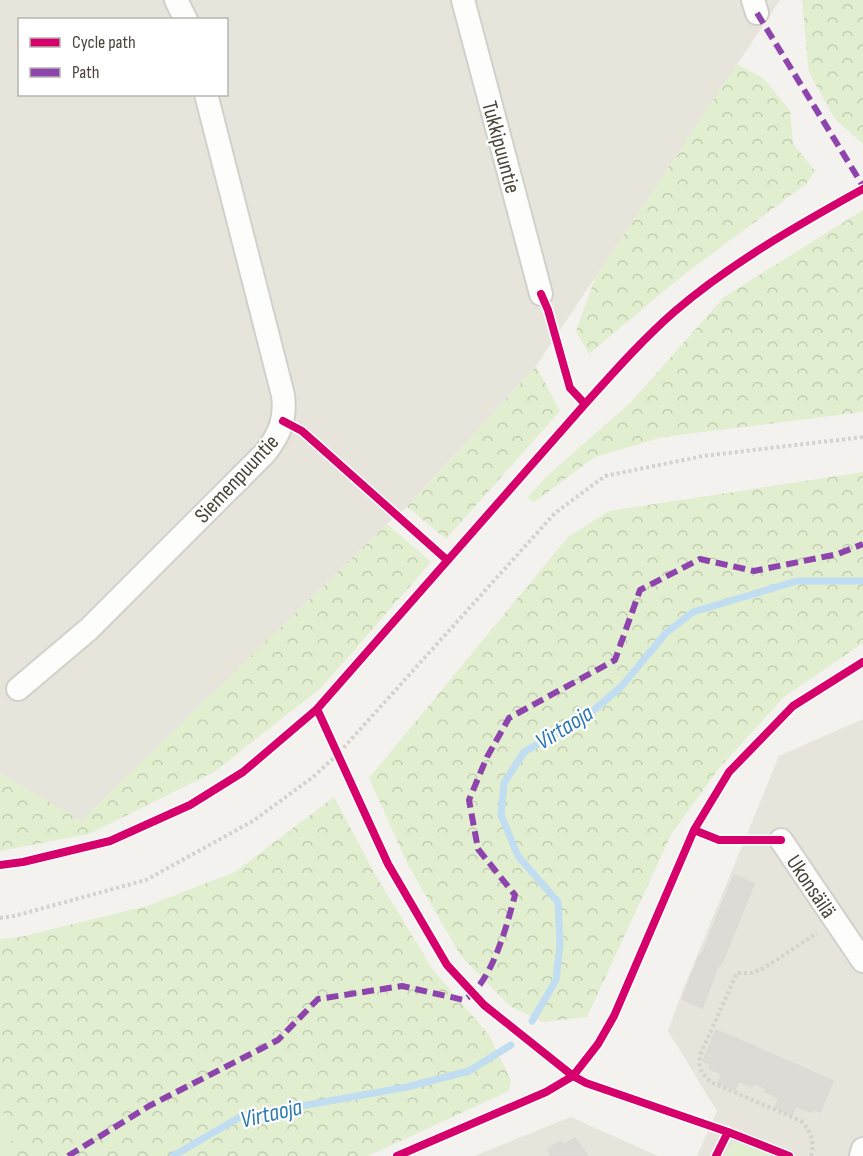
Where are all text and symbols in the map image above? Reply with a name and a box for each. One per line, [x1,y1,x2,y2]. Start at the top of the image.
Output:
legend [18,18,228,96]
text: Cycle path [72,32,136,53]
text: Path [72,62,100,83]
street label: Tukkipuuntie [475,98,526,196]
street label: Siemenpuuntie [189,429,285,529]
water label: Virtaoja [530,698,599,756]
street label: Ukonsäilä [780,850,842,924]
water label: Virtaoja [237,1092,305,1135]

